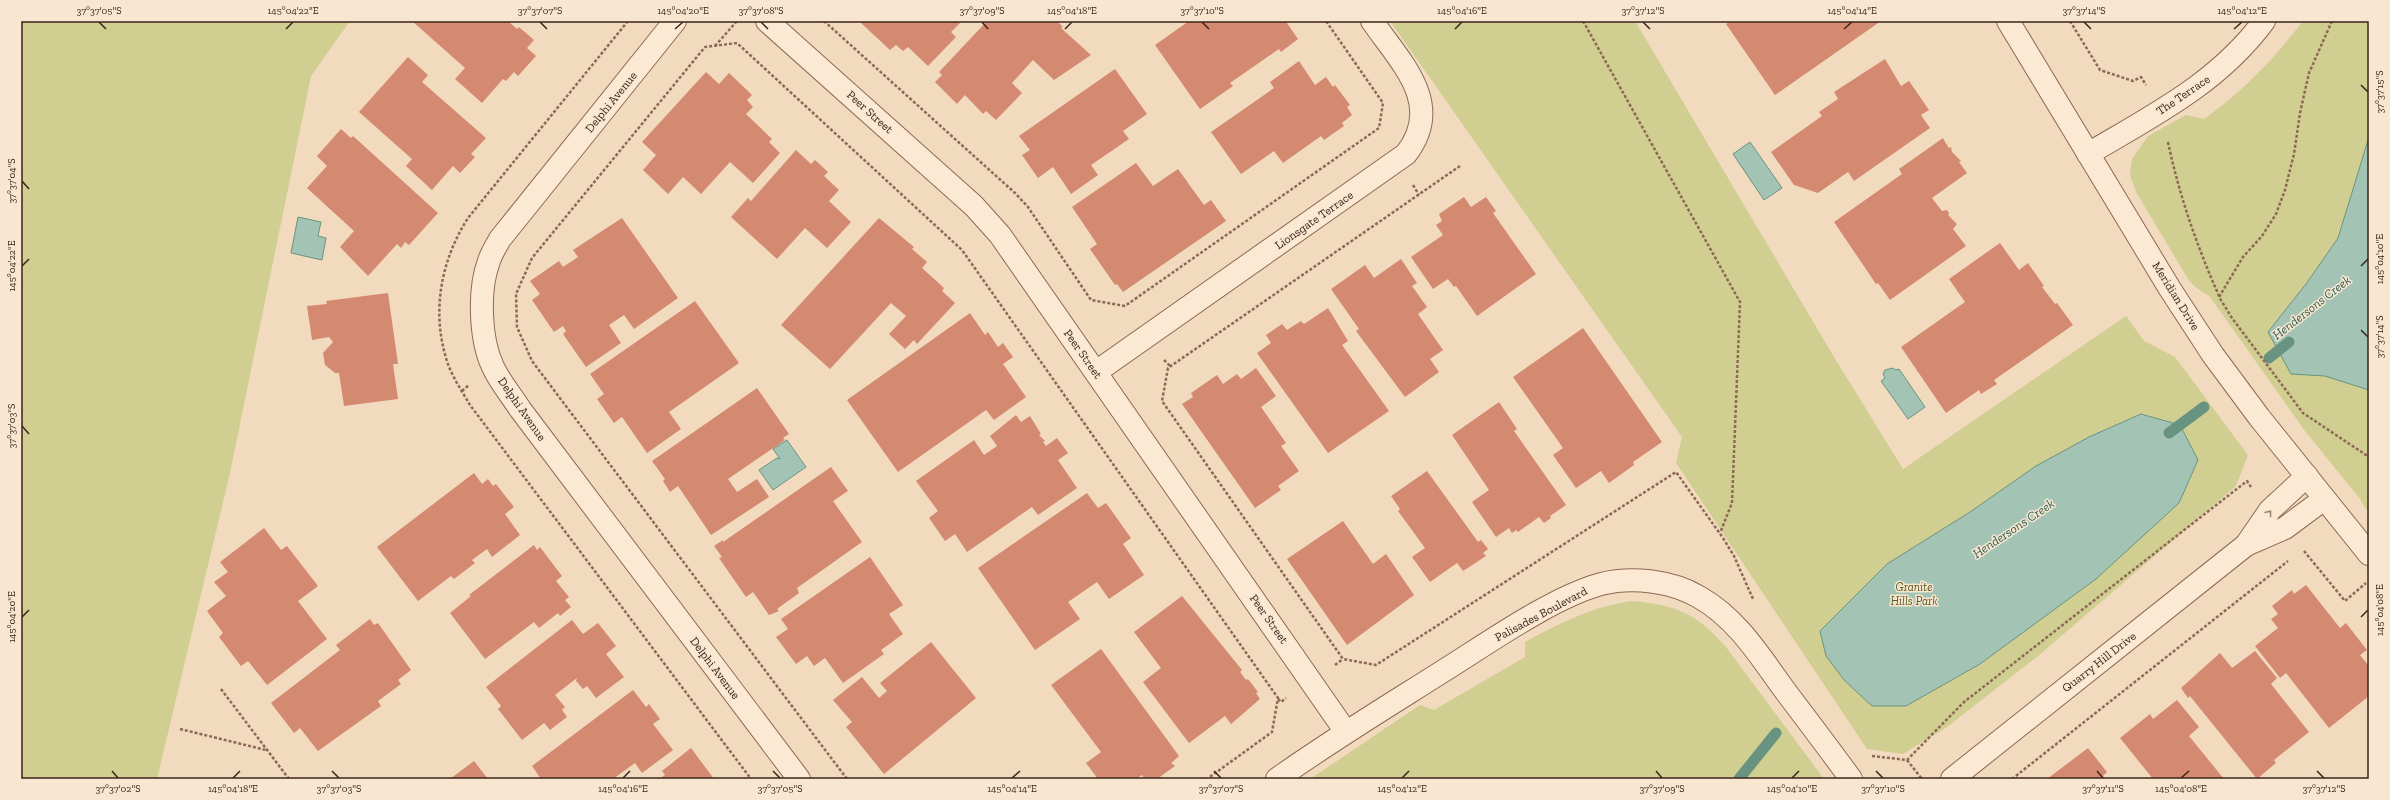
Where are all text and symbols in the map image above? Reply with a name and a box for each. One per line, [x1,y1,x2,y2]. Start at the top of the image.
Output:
text: 37°37'05"S [77,5,122,17]
text: 145°04'22"E [267,5,319,17]
text: 37°37'07"S [518,5,562,17]
text: 145°04'20"E [657,5,709,17]
text: 37°37'08"S [738,5,784,17]
text: 37°37'09"S [959,5,1005,17]
text: 145°04'18"E [1047,5,1097,17]
text: 37°37'10"S [1180,5,1224,17]
text: 145°04'16"E [1437,5,1487,17]
text: 37°37'12"S [1621,5,1665,17]
text: 145°04'14"E [1827,5,1877,17]
text: 37°37'14"S [2062,5,2106,17]
text: 145°04'12"E [2217,5,2267,17]
street label: Delphi Avenue [582,68,640,135]
text: 37°37'15"S [2374,70,2386,114]
street label: The Terrace [2154,72,2213,118]
street label: Peer Street [844,88,896,137]
text: 37°37'04"S [6,158,18,204]
street label: Lionsgate Terrace [1272,188,1356,252]
text: 145°04'10"E [2374,234,2386,284]
text: 145°04'22"E [6,240,18,292]
street label: Meridian Drive [2149,259,2203,333]
water label: Hendersons Creek [2269,272,2354,343]
text: 37°37'14"S [2374,315,2386,359]
street label: Peer Street [1061,327,1105,382]
street label: Delphi Avenue [495,375,549,444]
text: 37°37'03"S [6,404,18,448]
water label: Hendersons Creek [1970,496,2057,561]
one-way arrow [2264,511,2271,518]
park label: Granite Hills Park [1890,580,1938,608]
street label: Palisades Boulevard [1492,584,1590,644]
text: 145°04'08"E [2374,584,2386,636]
text: 145°04'20"E [6,591,18,643]
street label: Peer Street [1247,592,1291,647]
street label: Quarry Hill Drive [2059,629,2139,695]
street label: Delphi Avenue [687,634,743,702]
text: 37°37'02"S [95,783,141,795]
text: 145°04'18"E [208,783,258,795]
text: 37°37'03"S [317,783,361,795]
text: 145°04'16"E [598,783,648,795]
text: 37°37'05"S [758,783,803,795]
text: 145°04'14"E [987,783,1037,795]
text: 37°37'07"S [1199,783,1243,795]
text: 145°04'12"E [1377,783,1427,795]
text: 37°37'09"S [1639,783,1685,795]
text: 145°04'10"E [1767,783,1817,795]
text: 37°37'10"S [1861,783,1905,795]
text: 37°37'11"S [2082,783,2124,795]
text: 145°04'08"E [2155,783,2207,795]
text: 37°37'12"S [2302,783,2346,795]

